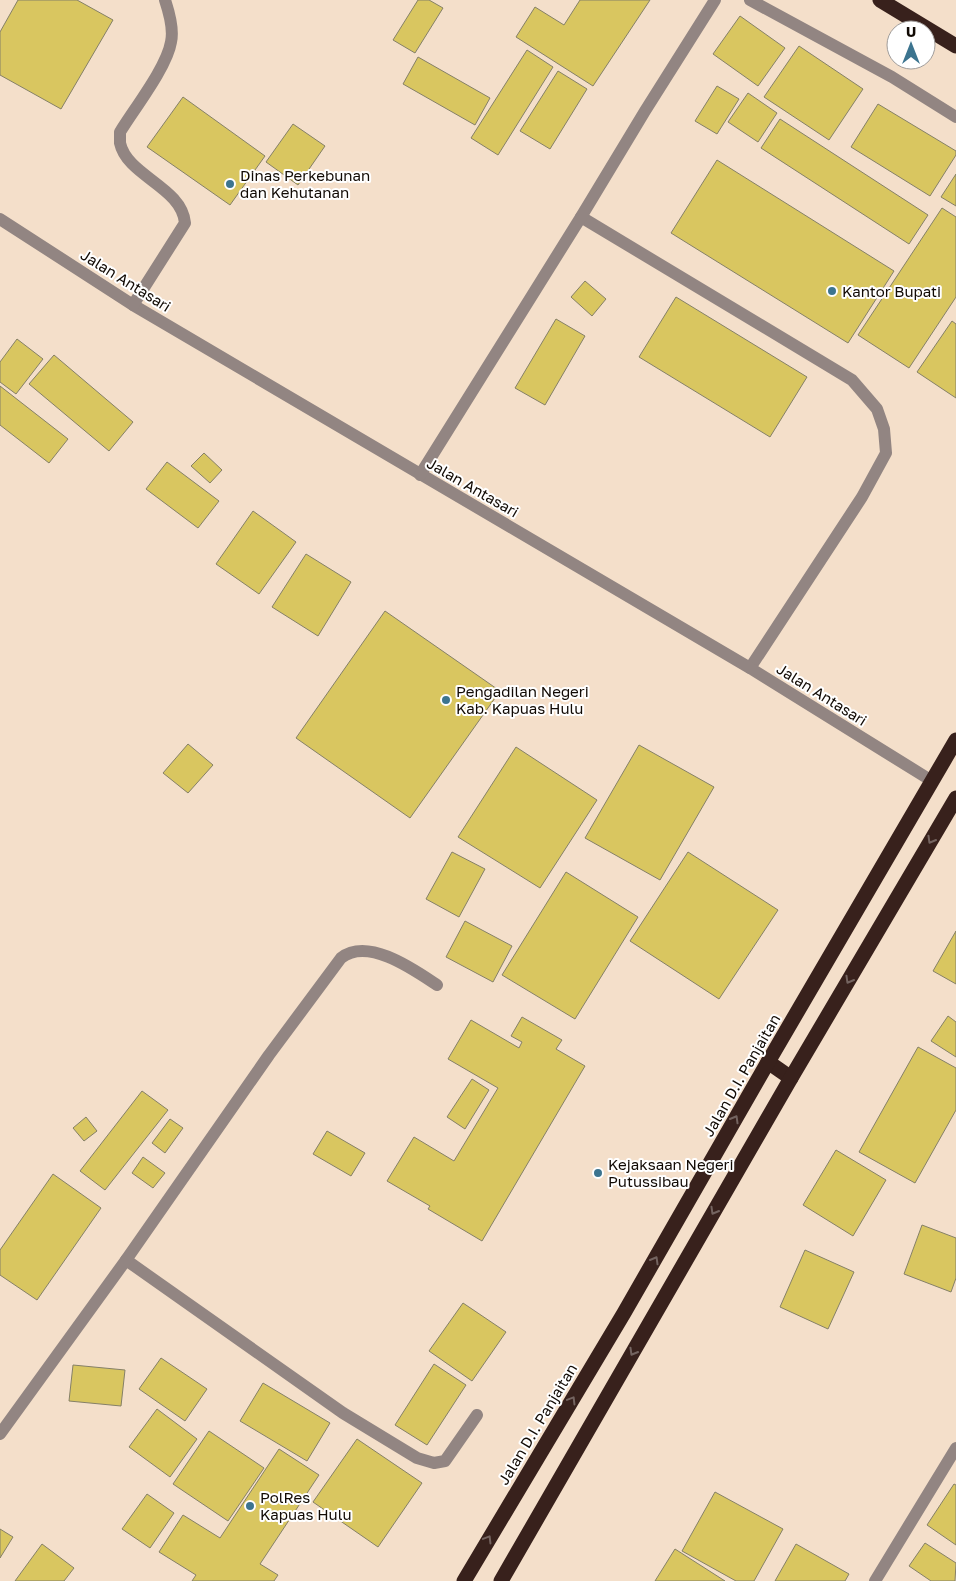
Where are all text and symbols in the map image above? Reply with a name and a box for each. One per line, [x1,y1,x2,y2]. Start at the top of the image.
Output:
north arrow [886,20,936,70]
text: U [906,23,916,40]
place label: Dinas Perkebunan dan Kehutanan [240,166,370,201]
marker: Dinas Perkebunan dan Kehutanan [224,178,236,190]
street label: Jalan Antasari [78,245,174,315]
place label: Kantor Bupati [842,282,941,300]
marker: Kantor Bupati [826,285,838,297]
street label: Jalan Antasari [424,453,522,521]
street label: Jalan Antasari [774,659,870,729]
place label: Pengadilan Negeri Kab. Kapuas Hulu [456,682,589,717]
marker: Pengadilan Negeri Kab. Kapuas Hulu [440,694,452,706]
one-way arrow [928,835,938,844]
one-way arrow [845,975,855,984]
street label: Jalan D.I. Panjaitan [699,1011,783,1139]
one-way arrow [729,1115,739,1124]
place label: Kejaksaan Negeri Putussibau [608,1155,734,1190]
marker: Kejaksaan Negeri Putussibau [592,1167,604,1179]
one-way arrow [711,1206,721,1215]
one-way arrow [648,1256,658,1265]
one-way arrow [629,1347,639,1356]
street label: Jalan D.I. Panjaitan [494,1360,580,1488]
one-way arrow [566,1396,576,1405]
place label: PolRes Kapuas Hulu [260,1488,352,1523]
marker: PolRes Kapuas Hulu [244,1500,256,1512]
one-way arrow [482,1536,492,1545]

